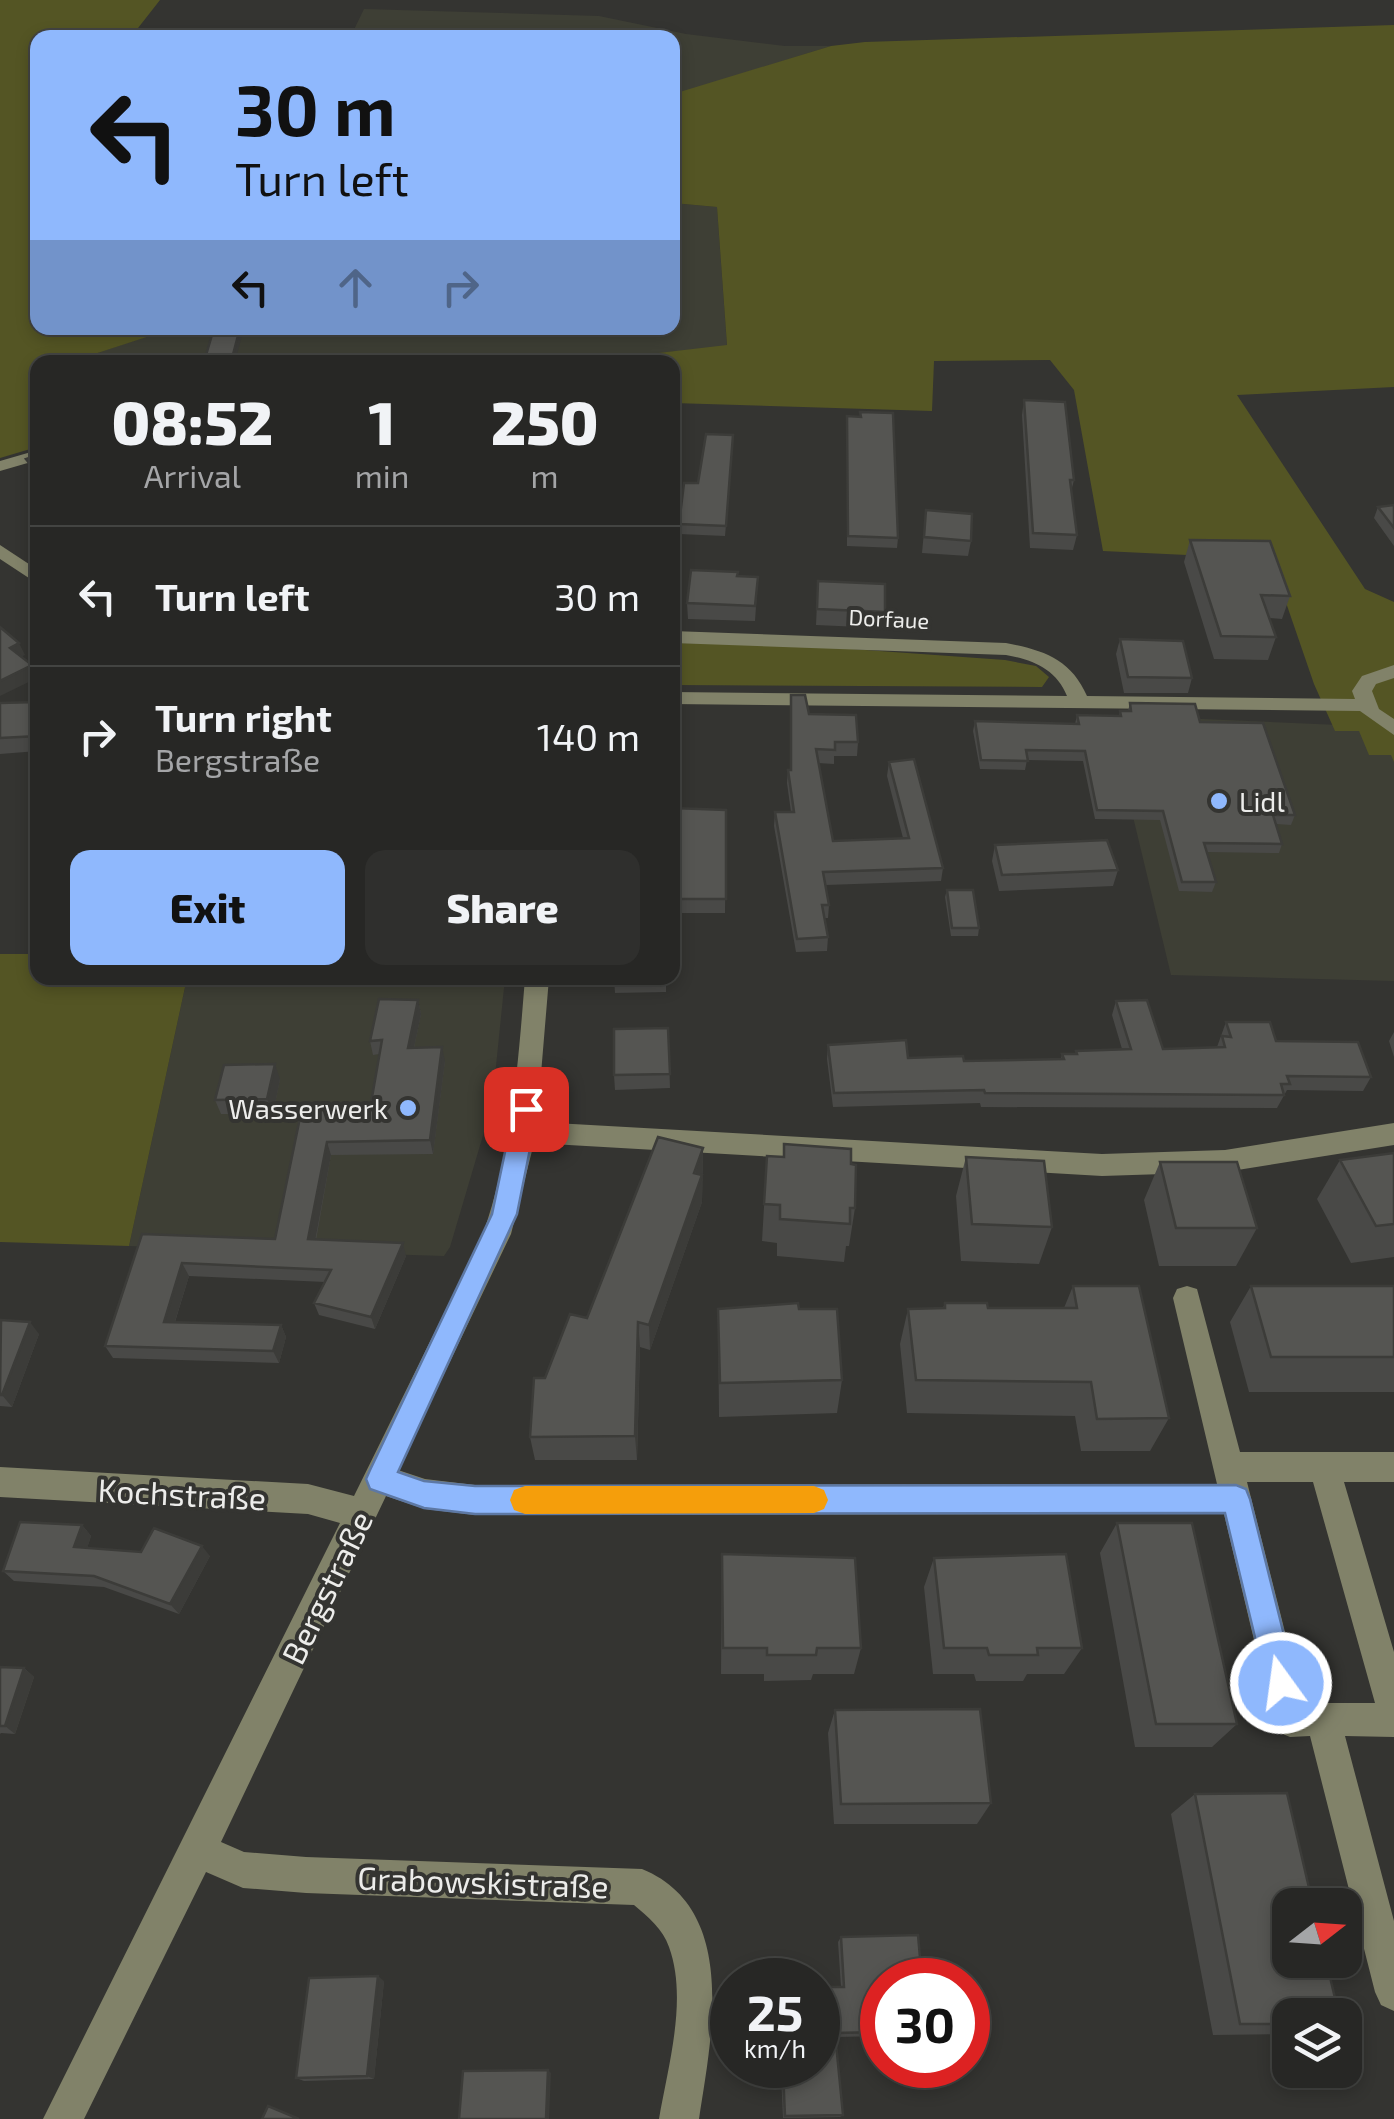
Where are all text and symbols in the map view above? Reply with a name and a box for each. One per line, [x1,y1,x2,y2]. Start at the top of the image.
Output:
text: 30 m [235,66,396,150]
icon: left [70,70,200,200]
text: Turn left [235,151,409,205]
icon: left [223,260,278,315]
icon: ahead [328,260,383,315]
icon: right [433,260,488,315]
text: 08:52 [111,385,273,457]
text: 1 [368,385,396,457]
text: 250 [491,385,599,457]
text: Arrival [144,456,241,494]
text: min [355,456,409,494]
text: m [531,456,559,494]
icon: left [70,569,125,624]
text: Turn left [155,573,310,619]
text: 30 m [554,573,640,619]
street label: Dorfaue [848,603,930,633]
text: Turn right [155,694,332,740]
icon: right [70,709,125,764]
text: 140 m [537,713,640,759]
text: Bergstraße [155,740,320,778]
place label: Lidl [1239,784,1285,818]
marker: Lidl [1208,790,1230,812]
button: Exit [70,850,345,965]
button: Share [365,850,640,965]
pin [484,1067,569,1152]
icon: arrive [499,1082,554,1137]
place label: Wasserwerk [228,1091,388,1125]
marker: Wasserwerk [397,1097,419,1119]
street label: Kochstraße [97,1470,267,1516]
street label: Bergstraße [273,1504,379,1670]
position arrow [1229,1631,1333,1735]
street label: Grabowskistraße [357,1858,609,1904]
north arrow [1272,1888,1362,1978]
map controls [1272,1888,1362,2088]
speed limit sign: 30 [860,1958,990,2088]
text: 25 [747,1981,803,2041]
button: layers [1272,1998,1362,2088]
text: km/h [744,2033,806,2063]

